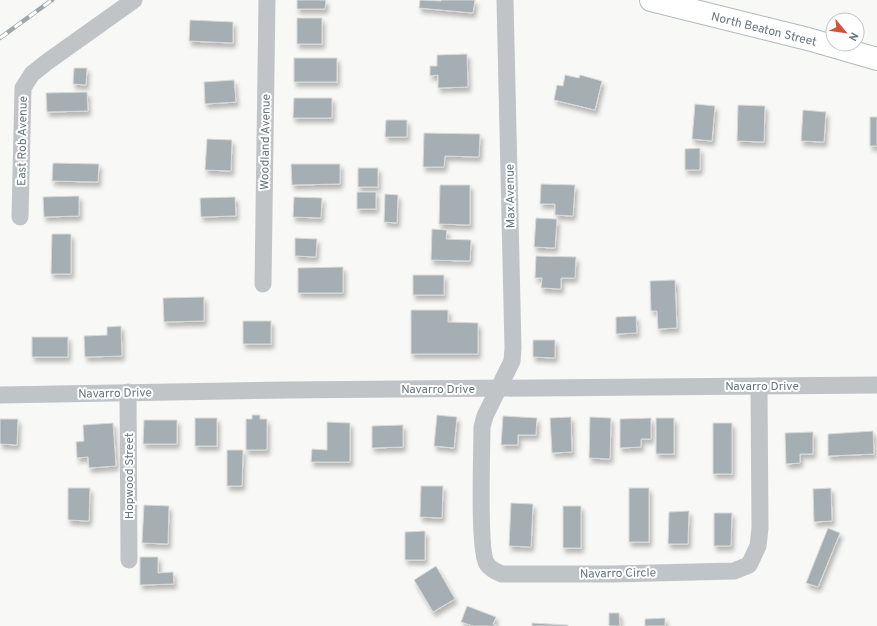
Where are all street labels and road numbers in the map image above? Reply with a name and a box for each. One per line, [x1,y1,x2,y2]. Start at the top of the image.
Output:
street label: North Beaton Street [709,9,818,51]
street label: Woodland Avenue [257,94,275,190]
street label: East Rob Avenue [14,96,32,186]
street label: Max Avenue [502,164,520,228]
street label: Navarro Drive [725,379,799,395]
street label: Navarro Drive [401,382,475,398]
street label: Navarro Drive [78,385,152,403]
street label: Hopwood Street [122,433,138,519]
street label: Navarro Circle [580,565,656,583]

